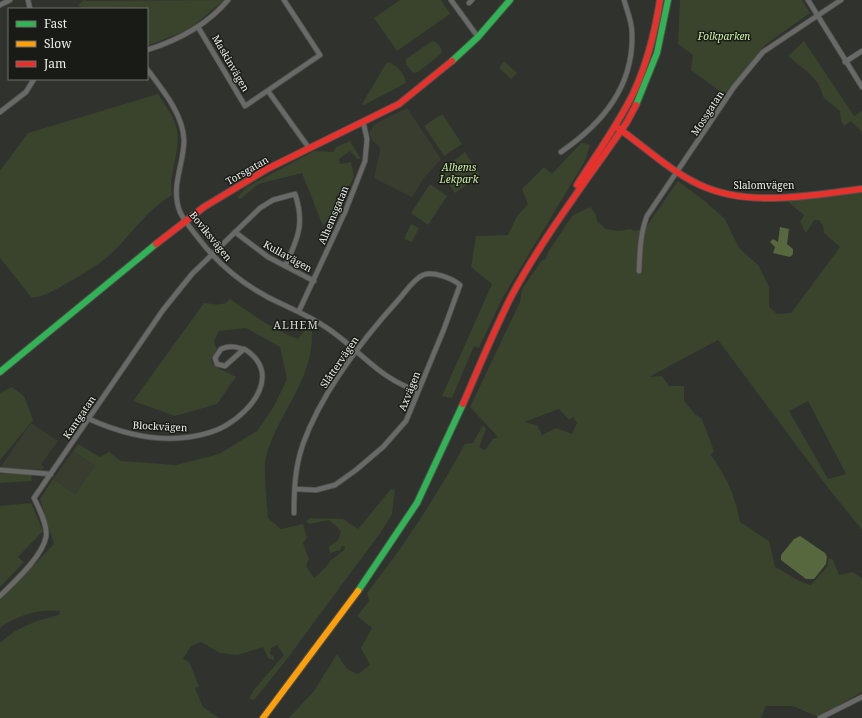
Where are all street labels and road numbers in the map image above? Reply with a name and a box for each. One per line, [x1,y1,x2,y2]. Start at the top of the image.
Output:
street label: Maskinvägen [209,32,253,95]
street label: Mossgatan [687,87,727,138]
street label: Torsgatan [223,152,271,188]
street label: Slalomvägen [733,178,795,192]
street label: Alhemsgatan [314,183,352,246]
street label: Boviksvägen [187,208,236,264]
street label: Kullavägen [261,237,315,275]
street label: Slåttervägen [316,333,362,391]
street label: Axvägen [395,369,423,413]
street label: Kantgatan [59,392,99,441]
street label: Blockvägen [132,418,188,434]

